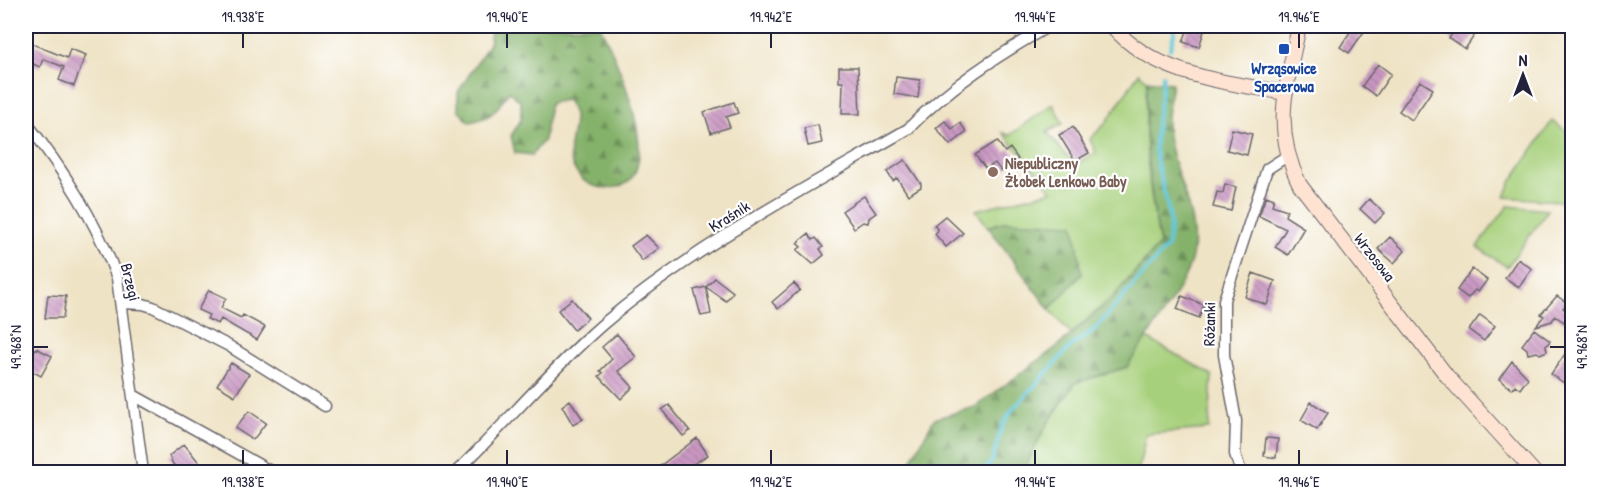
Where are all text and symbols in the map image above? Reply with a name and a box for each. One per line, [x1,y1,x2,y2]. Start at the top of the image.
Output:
text: 19.938°E [222,6,265,27]
text: 19.940°E [486,6,528,27]
text: 19.942°E [750,6,793,27]
text: 19.944°E [1014,6,1056,27]
text: 19.946°E [1278,6,1320,27]
marker: Wrząsowice Spacerowa [1277,42,1291,56]
north arrow [1493,45,1553,105]
text: N [1519,49,1528,71]
place label: Wrząsowice Spacerowa [1251,57,1317,98]
place label: Niepubliczny Żłobek Lenkowo Baby [1005,152,1127,193]
marker: Niepubliczny Żłobek Lenkowo Baby [986,165,1000,179]
street label: Kraśnik [704,195,754,237]
street label: Wrzosowa [1349,228,1401,286]
street label: Brzegi [116,261,146,303]
street label: Różanki [1198,302,1220,346]
text: 49.968°N [5,325,26,369]
text: 49.968°N [1571,325,1592,369]
text: 19.938°E [222,471,265,492]
text: 19.940°E [486,471,528,492]
text: 19.942°E [750,471,793,492]
text: 19.944°E [1014,471,1056,492]
text: 19.946°E [1278,471,1320,492]

